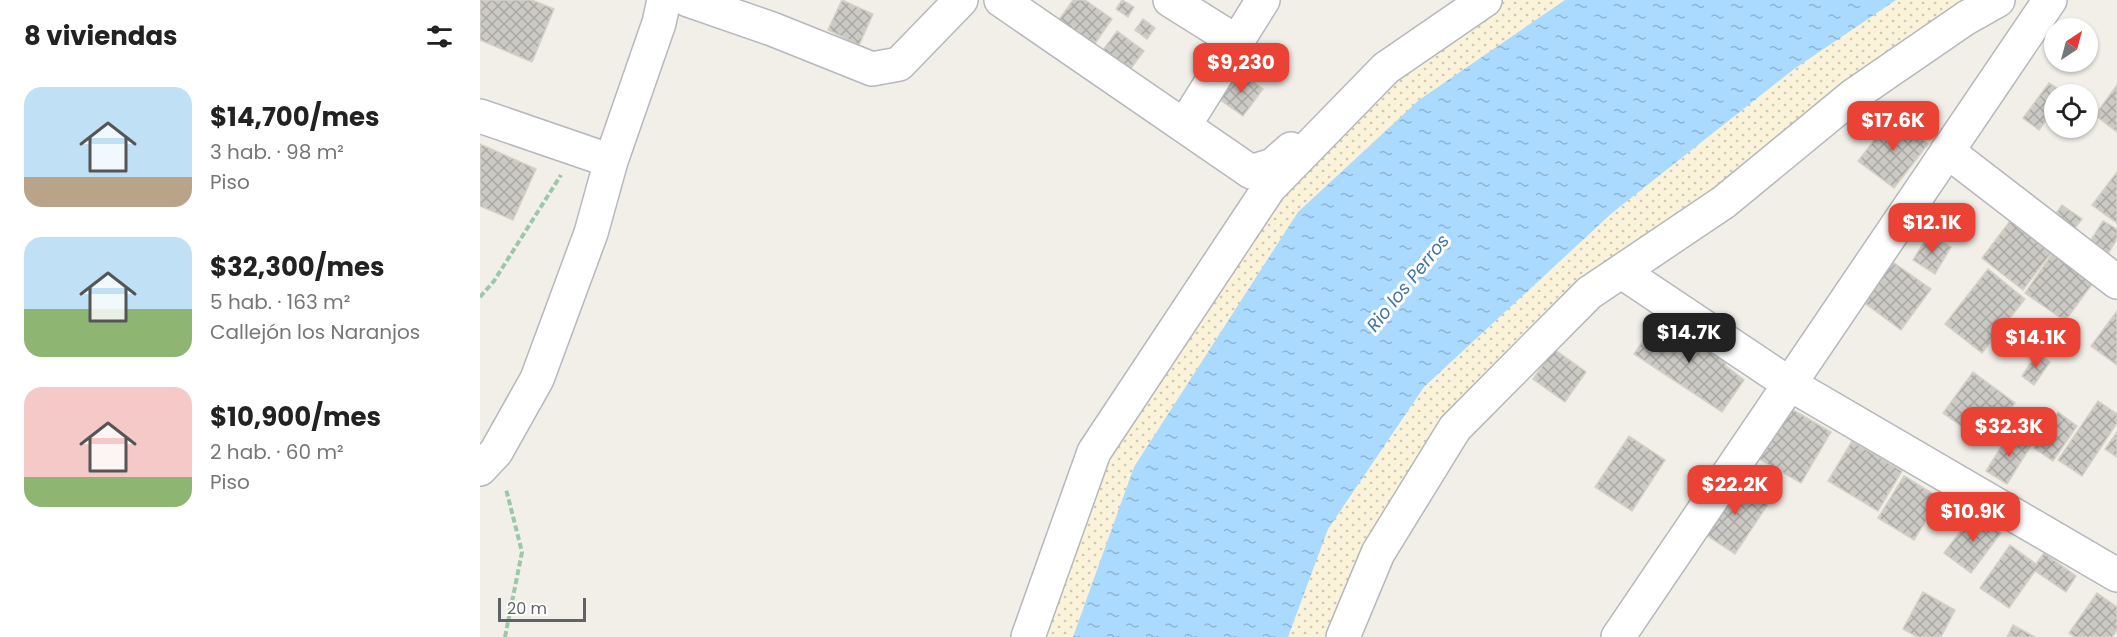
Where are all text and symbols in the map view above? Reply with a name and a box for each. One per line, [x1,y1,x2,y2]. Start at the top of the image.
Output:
text: 8 viviendas [24,18,178,54]
north arrow [2044,18,2098,72]
map controls [2044,18,2098,138]
icon: filters [423,20,456,53]
pin: $9,230 [1192,43,1290,94]
text: $9,230 [1207,48,1275,76]
button: locate [2044,84,2098,138]
text: $14,700/mes [210,99,380,135]
pin: $17.6K [1844,101,1942,152]
text: $17.6K [1861,106,1925,134]
icon: home [72,111,144,183]
text: 3 hab. · 98 m² [210,138,344,166]
text: Piso [210,168,250,196]
pin: $12.1K [1883,203,1981,254]
text: $12.1K [1902,208,1962,236]
water label: Rio los Perros [1360,229,1455,337]
text: $32,300/mes [210,249,385,285]
icon: home [72,261,144,333]
text: 5 hab. · 163 m² [210,288,350,316]
pin: $14.7K [1640,313,1738,364]
text: Callejón los Naranjos [210,318,420,346]
text: $14.7K [1657,318,1721,346]
pin: $14.1K [1987,318,2085,369]
text: $14.1K [2005,323,2067,351]
text: $10,900/mes [210,399,381,435]
pin: $32.3K [1960,407,2058,458]
icon: home [72,411,144,483]
text: $32.3K [1975,412,2043,440]
text: 2 hab. · 60 m² [210,438,344,466]
pin: $22.2K [1686,465,1784,516]
text: Piso [210,468,250,496]
text: $22.2K [1702,470,1769,498]
pin: $10.9K [1924,492,2022,543]
text: $10.9K [1940,497,2006,525]
scale bar [498,595,586,622]
text: 20 m [507,597,547,620]

